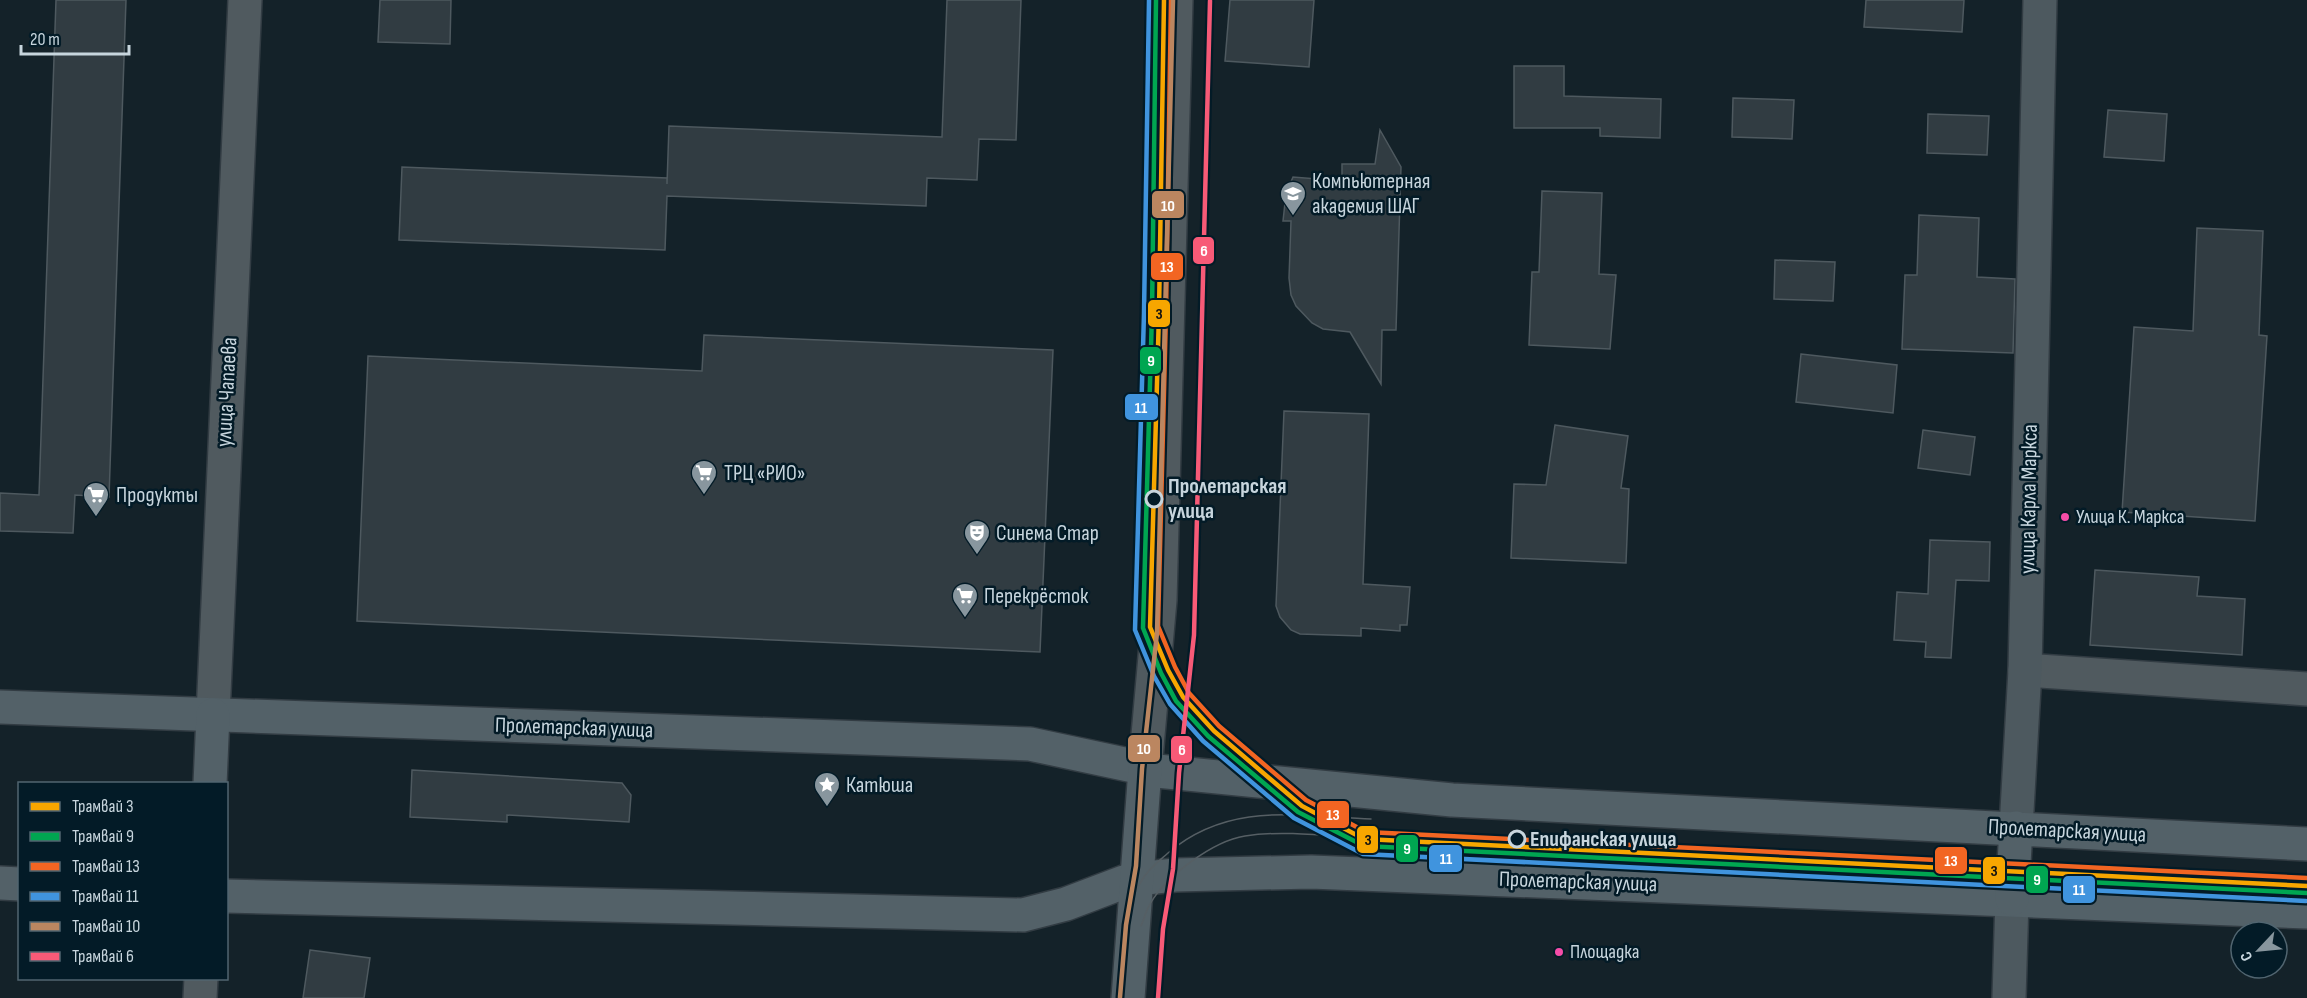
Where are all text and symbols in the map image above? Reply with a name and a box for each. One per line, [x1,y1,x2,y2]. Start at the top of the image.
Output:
scale bar [21,18,129,56]
text: 20 m [30,29,60,50]
place label: Компьютерная академия ШАГ [1312,168,1430,220]
school or university icon: Компьютерная академия ШАГ [1278,179,1308,217]
line badge: 10 [1151,190,1185,219]
text: 10 [1161,197,1175,216]
line badge: 6 [1192,236,1215,265]
text: 6 [1200,242,1208,261]
line badge: 13 [1150,252,1184,281]
text: 13 [1160,258,1174,277]
line badge: 3 [1147,299,1171,328]
text: 3 [1155,305,1163,324]
street label: улица Чапаева [211,336,243,448]
line badge: 9 [1139,346,1162,375]
text: 9 [1147,352,1155,371]
line badge: 11 [1124,393,1159,421]
text: 11 [1135,399,1148,418]
street label: улица Карла Маркса [2014,424,2044,574]
supermarket icon: ТРЦ «РИО» [689,458,719,496]
place label: ТРЦ «РИО» [724,460,805,487]
place label: Пролетарская улица [1168,473,1287,525]
supermarket icon: Продукты [81,480,111,518]
place label: Продукты [116,482,198,509]
marker: Пролетарская улица [1145,490,1163,508]
place label: Улица К. Маркса [2076,505,2184,529]
marker: Улица К. Маркса [2059,511,2071,523]
theatre icon: Синема Стар [962,518,992,556]
place label: Синема Стар [996,520,1099,547]
supermarket icon: Перекрёсток [950,581,980,619]
place label: Перекрёсток [984,583,1089,610]
street label: Пролетарская улица [494,712,654,744]
line badge: 10 [1127,734,1161,763]
line badge: 6 [1170,735,1193,764]
text: 10 [1137,740,1151,759]
text: 6 [1178,741,1186,760]
place icon: Катюша [812,770,842,808]
place label: Катюша [846,772,913,799]
legend [18,782,228,980]
text: Трамвай 3 [72,796,133,817]
line badge: 13 [1316,800,1350,829]
text: 13 [1326,806,1340,825]
street label: Пролетарская улица [1987,813,2147,849]
line badge: 3 [1356,825,1379,854]
text: Трамвай 9 [72,826,134,847]
place label: Епифанская улица [1530,826,1676,853]
marker: Епифанская улица [1508,830,1526,848]
text: 3 [1364,831,1372,850]
line badge: 9 [1395,834,1419,863]
text: 9 [1403,840,1411,859]
line badge: 11 [1428,844,1463,873]
line badge: 13 [1934,846,1968,875]
text: 11 [1440,850,1453,869]
text: 13 [1944,852,1958,871]
text: Трамвай 13 [72,856,140,877]
line badge: 3 [1982,856,2006,885]
text: 3 [1990,862,1998,881]
line badge: 9 [2025,865,2049,894]
street label: Пролетарская улица [1498,866,1658,898]
text: 9 [2033,871,2041,890]
line badge: 11 [2062,875,2096,904]
text: 11 [2073,881,2086,900]
text: Трамвай 11 [72,886,139,907]
text: Трамвай 10 [72,916,140,937]
north arrow [2229,920,2289,980]
place label: Площадка [1570,940,1639,964]
text: Трамвай 6 [72,946,134,967]
marker: Площадка [1553,946,1565,958]
text: С [2237,948,2257,964]

